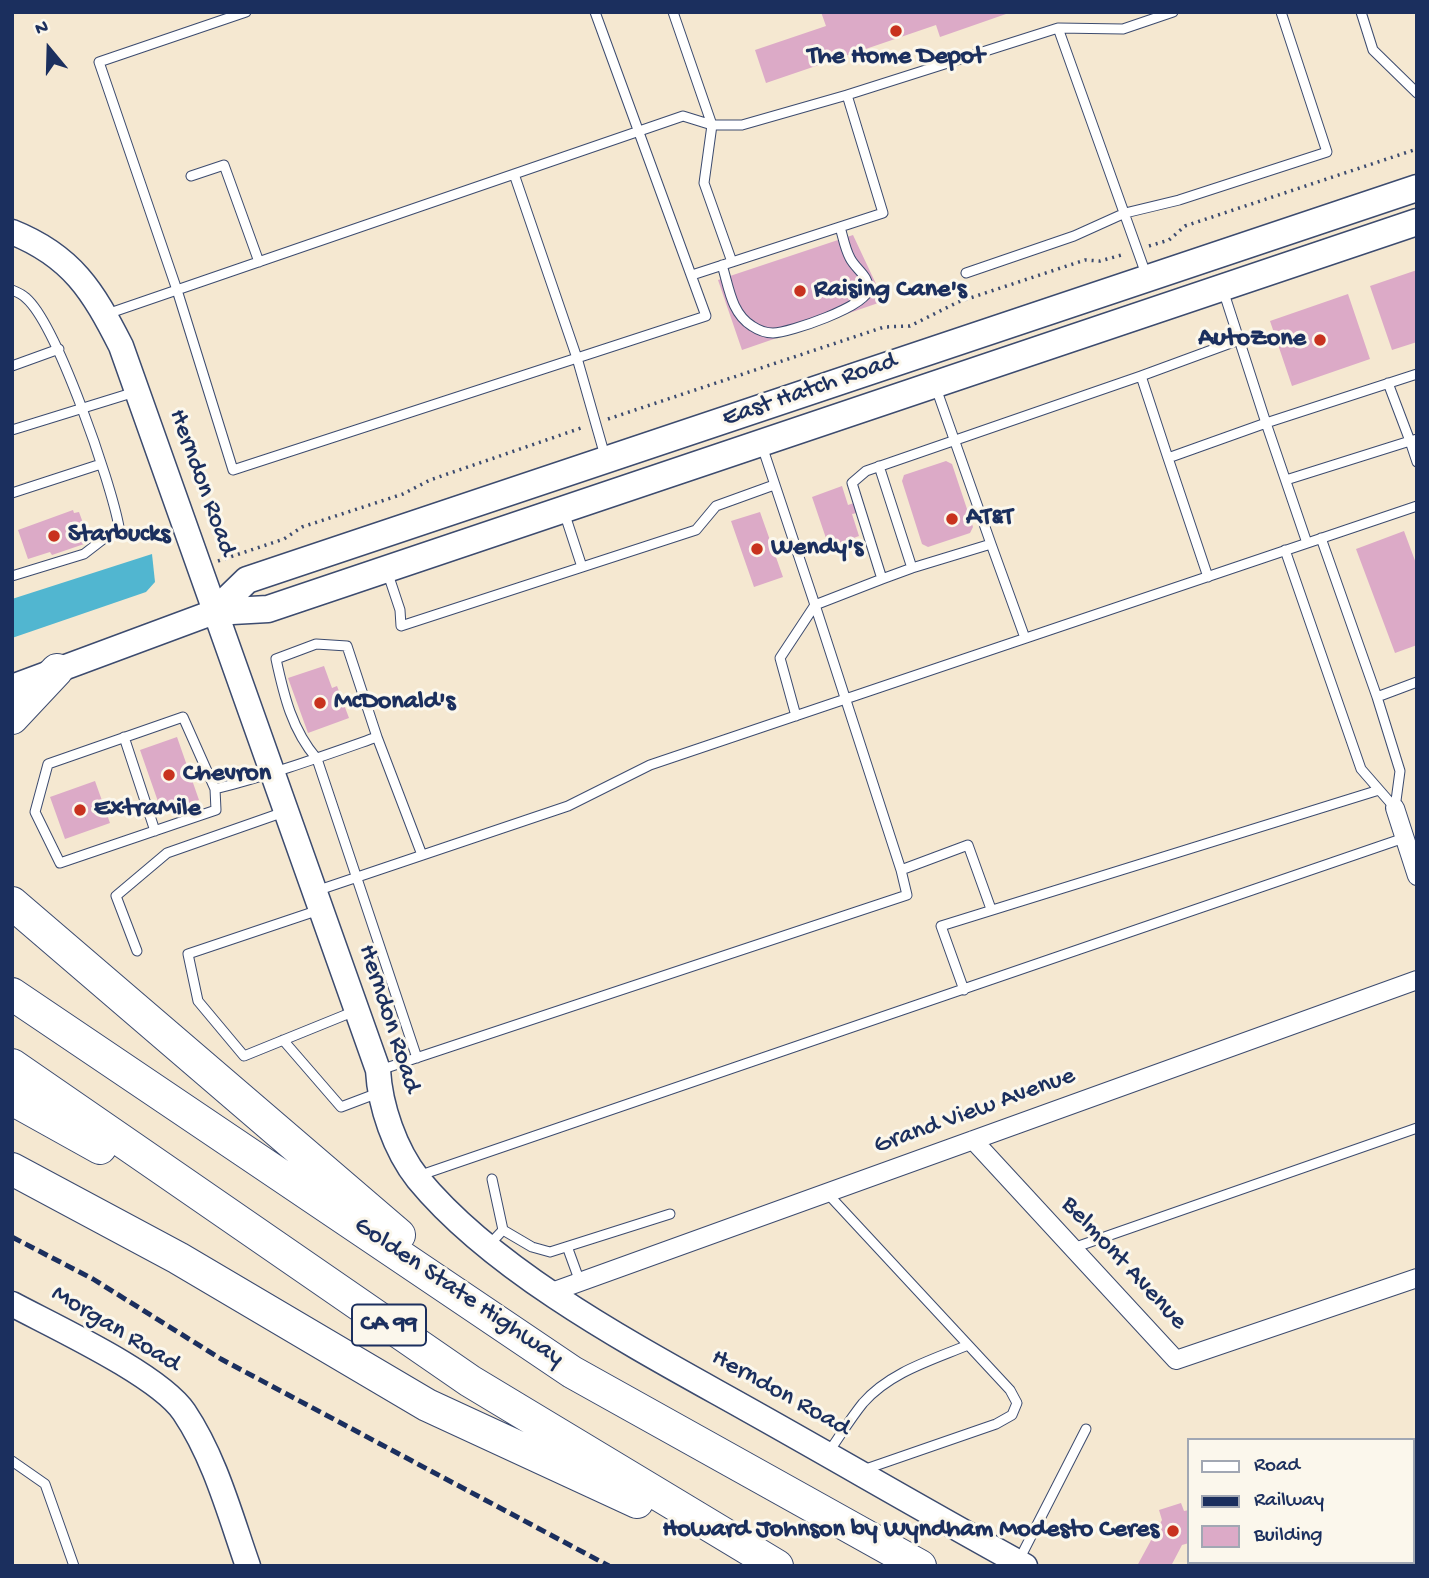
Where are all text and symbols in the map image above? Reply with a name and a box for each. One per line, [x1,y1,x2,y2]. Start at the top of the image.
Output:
north arrow [14,14,84,84]
text: N [32,16,52,42]
marker: The Home Depot [888,23,904,39]
place label: The Home Depot [807,42,985,74]
place label: Raising Cane's [814,275,967,307]
marker: Raising Cane's [792,283,808,299]
place label: AutoZone [1198,324,1306,356]
marker: AutoZone [1312,332,1328,348]
street label: East Hatch Road [719,347,901,435]
street label: Herndon Road [160,405,242,561]
place label: AT&T [966,503,1013,535]
marker: AT&T [944,511,960,527]
place label: Starbucks [68,520,170,552]
marker: Starbucks [46,528,62,544]
place label: Wendy's [771,533,863,565]
marker: Wendy's [749,541,765,557]
place label: McDonald's [334,687,455,719]
marker: McDonald's [312,695,328,711]
place label: Chevron [183,759,271,791]
marker: Chevron [161,767,177,783]
place label: ExtraMile [94,794,201,826]
marker: ExtraMile [72,802,88,818]
street label: Herndon Road [349,941,427,1097]
street label: Grand View Avenue [870,1061,1080,1163]
street label: Belmont Avenue [1053,1191,1193,1337]
street label: Golden State Highway [347,1211,569,1375]
street label: Morgan Road [45,1279,185,1381]
road number: CA 99 [352,1304,426,1345]
street label: Herndon Road [705,1343,855,1445]
legend [1188,1438,1415,1564]
text: Road [1254,1454,1300,1479]
text: Railway [1254,1489,1324,1514]
place label: Howard Johnson by Wyndham Modesto Ceres [662,1515,1159,1547]
marker: Howard Johnson by Wyndham Modesto Ceres [1165,1523,1181,1539]
text: Building [1254,1524,1323,1549]

